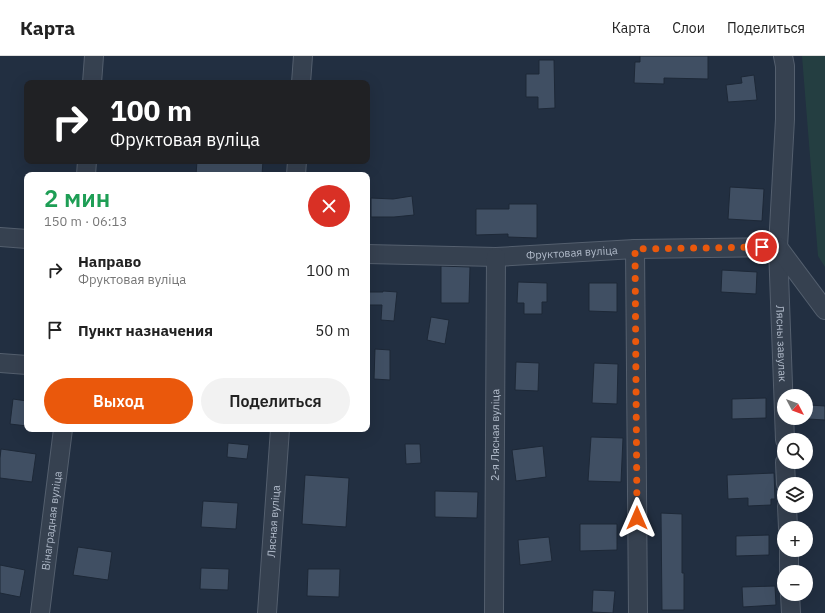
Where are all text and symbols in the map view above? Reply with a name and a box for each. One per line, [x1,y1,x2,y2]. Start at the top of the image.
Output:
text: Карта [20,16,75,40]
text: Карта [612,19,650,37]
text: Слои [672,19,705,37]
text: Поделиться [727,19,805,37]
text: 100 m [110,92,192,129]
icon: right [44,96,96,148]
text: Фруктовая вуліца [110,128,260,151]
text: 2 мин [44,182,110,214]
button: close [308,185,350,227]
text: 150 m · 06:13 [44,213,127,230]
pin [745,230,779,264]
icon: arrive [751,236,773,258]
street label: Фруктовая вуліца [526,243,618,262]
text: Направо [78,252,141,271]
icon: right [44,259,66,281]
text: 100 m [306,261,350,280]
text: Фруктовая вуліца [78,271,186,288]
street label: Лясны завулак [773,305,790,382]
icon: arrive [44,319,66,341]
text: Пункт назначения [78,321,213,340]
text: 50 m [315,321,350,340]
button: Выход [44,378,193,424]
button: Поделиться [201,378,350,424]
street label: 2-я Лясная вуліца [488,389,502,481]
north arrow [777,389,813,425]
map controls [777,389,813,601]
button: search [777,433,813,469]
street label: Вінаградная вуліца [38,470,65,571]
button: layers [777,477,813,513]
street label: Лясная вуліца [264,484,283,558]
position arrow [616,497,658,539]
button: + [777,521,813,557]
button: − [777,565,813,601]

